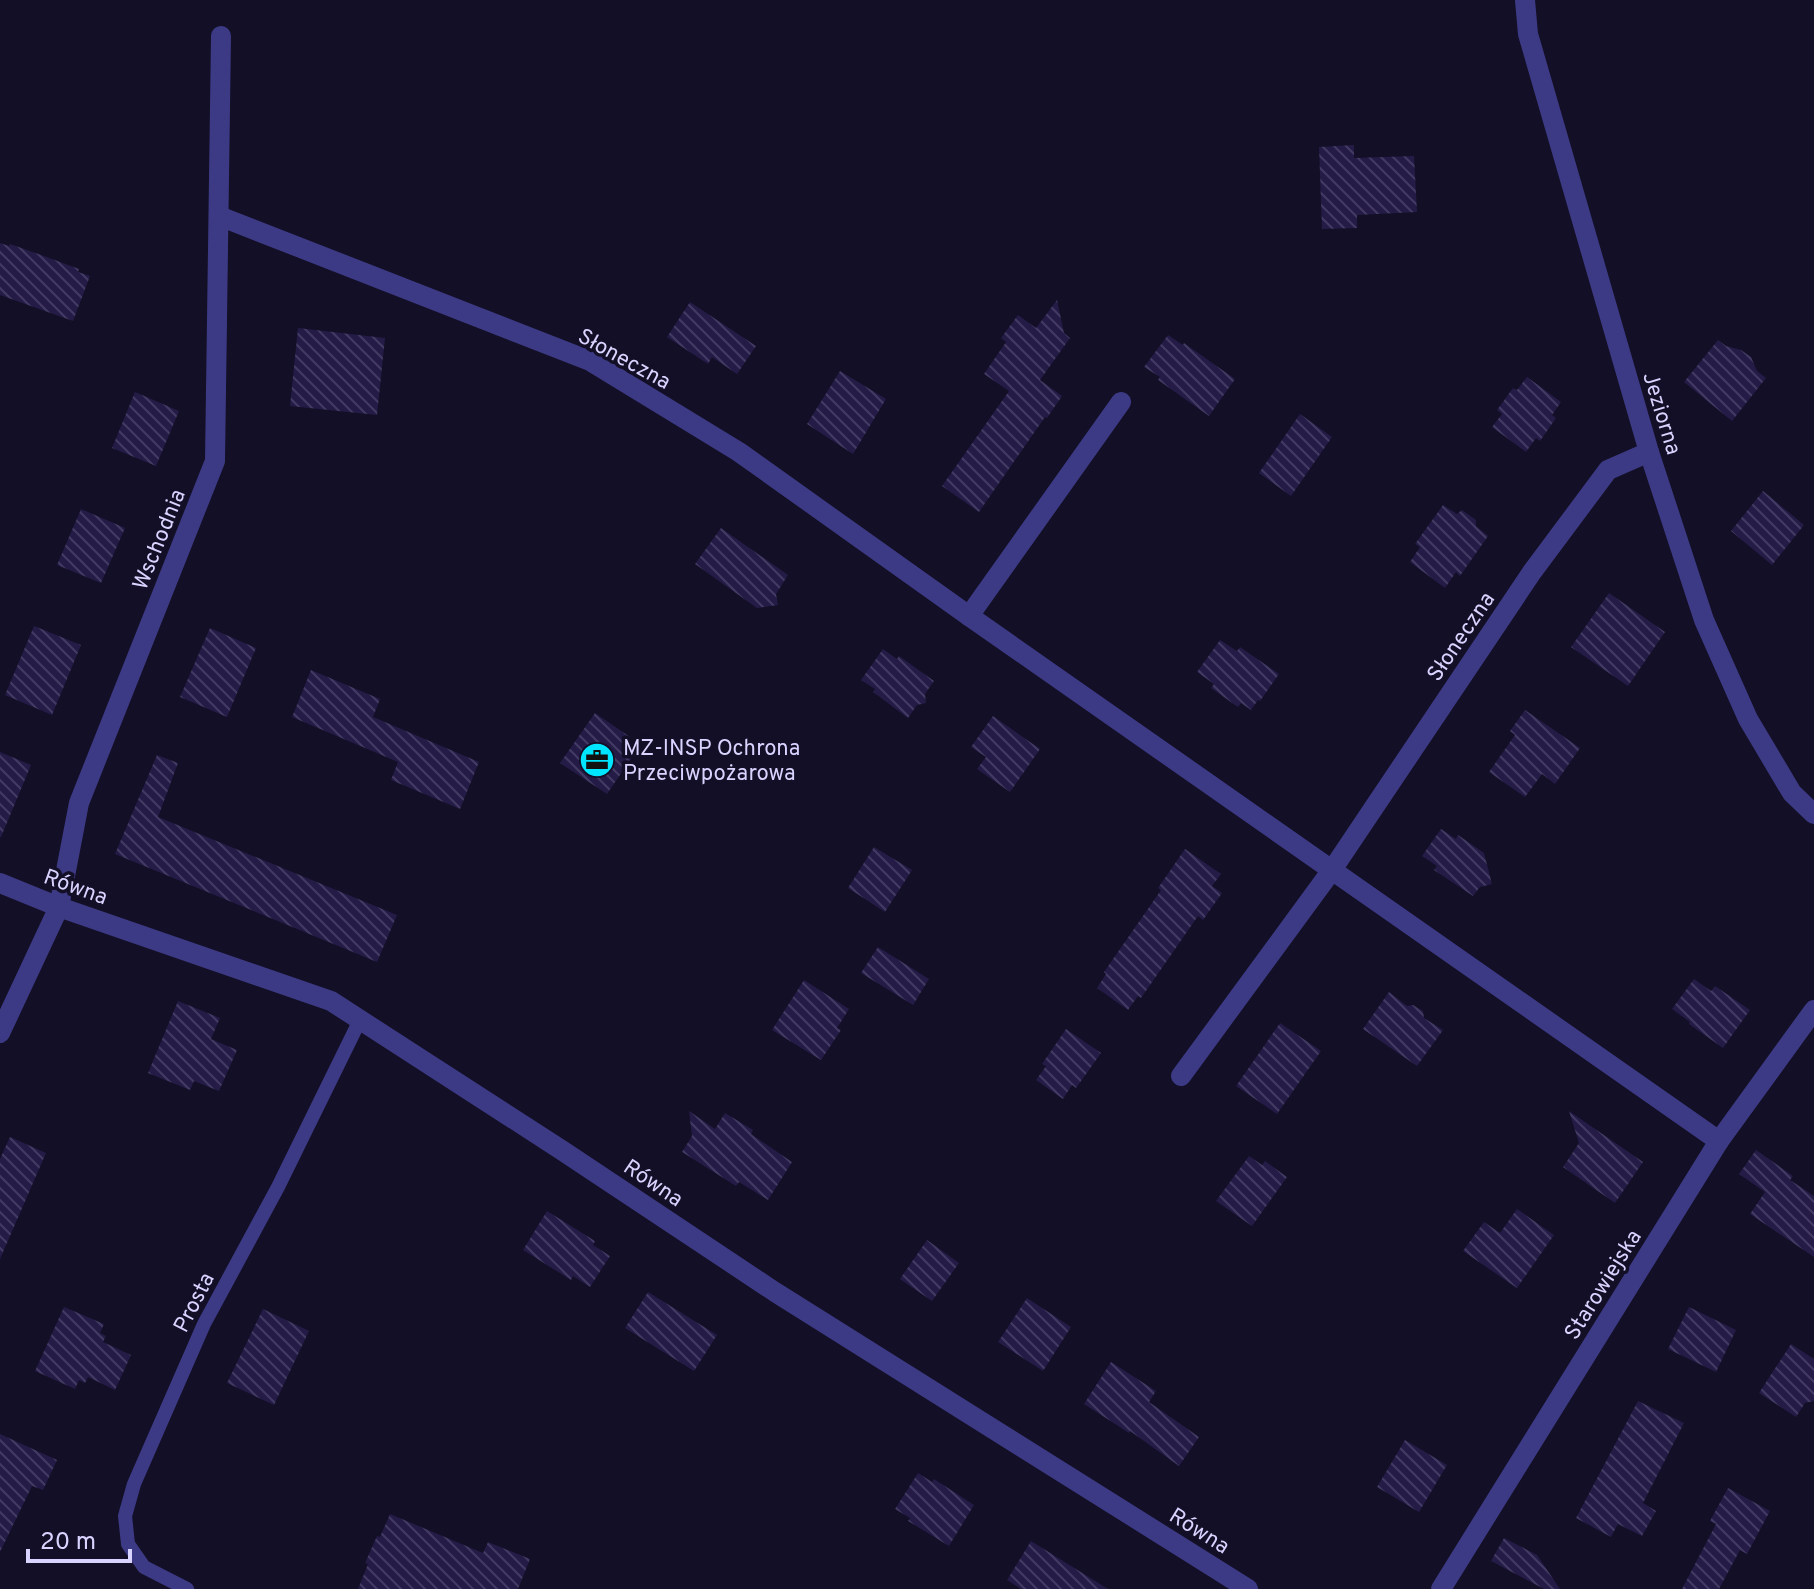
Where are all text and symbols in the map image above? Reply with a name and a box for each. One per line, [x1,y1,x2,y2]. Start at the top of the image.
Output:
street label: Słoneczna [573,324,675,397]
street label: Jeziorna [1635,369,1686,458]
street label: Wschodnia [128,486,193,594]
street label: Słoneczna [1422,588,1502,687]
place label: MZ-INSP Ochrona Przeciwpożarowa [623,736,800,788]
office icon: MZ-INSP Ochrona Przeciwpożarowa [578,741,616,779]
street label: Równa [39,864,111,912]
street label: Równa [618,1154,688,1214]
street label: Starowiejska [1560,1225,1649,1345]
street label: Prosta [169,1269,222,1338]
street label: Równa [1163,1503,1234,1561]
scale bar [28,1513,130,1563]
text: 20 m [40,1528,96,1558]

